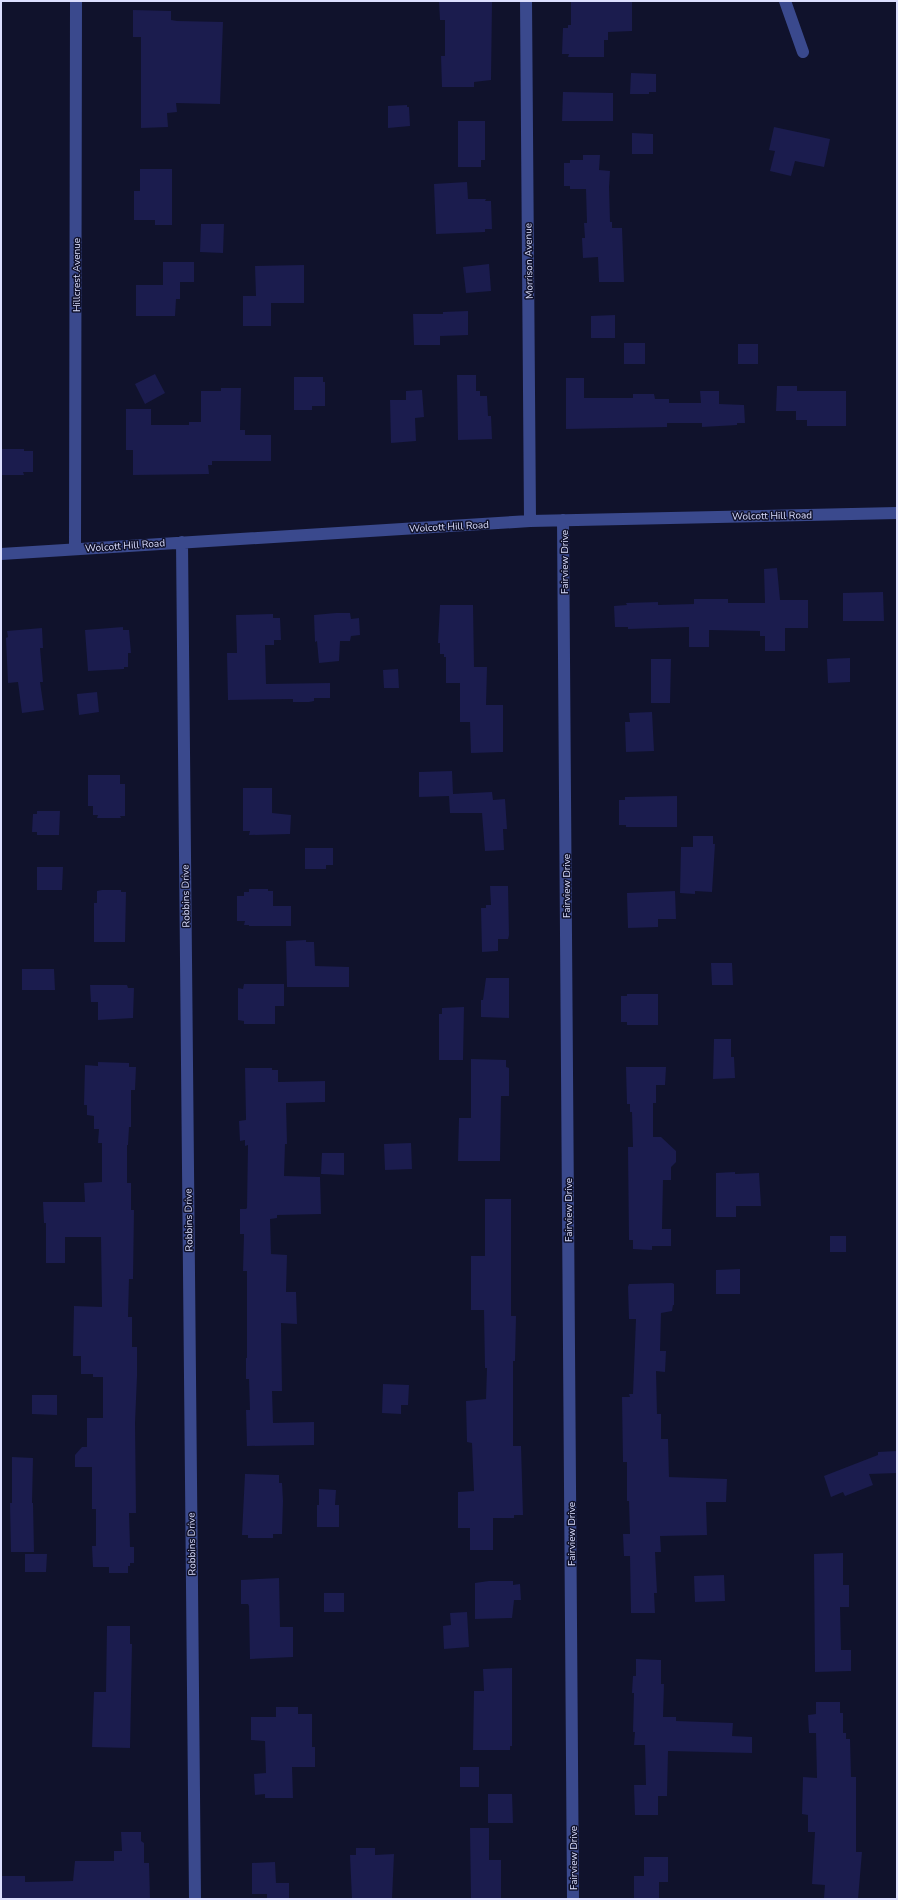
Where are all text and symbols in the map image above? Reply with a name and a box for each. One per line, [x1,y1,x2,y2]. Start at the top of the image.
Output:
street label: Morrison Avenue [521,223,537,299]
street label: Hillcrest Avenue [70,238,84,312]
street label: Wolcott Hill Road [732,508,812,524]
street label: Wolcott Hill Road [409,518,490,536]
street label: Fairview Drive [558,530,572,594]
street label: Wolcott Hill Road [85,536,166,556]
street label: Fairview Drive [560,854,574,918]
street label: Robbins Drive [178,864,194,928]
street label: Fairview Drive [562,1178,576,1242]
street label: Robbins Drive [181,1188,197,1252]
street label: Fairview Drive [565,1502,579,1566]
street label: Robbins Drive [184,1512,200,1576]
street label: Fairview Drive [567,1826,581,1890]

